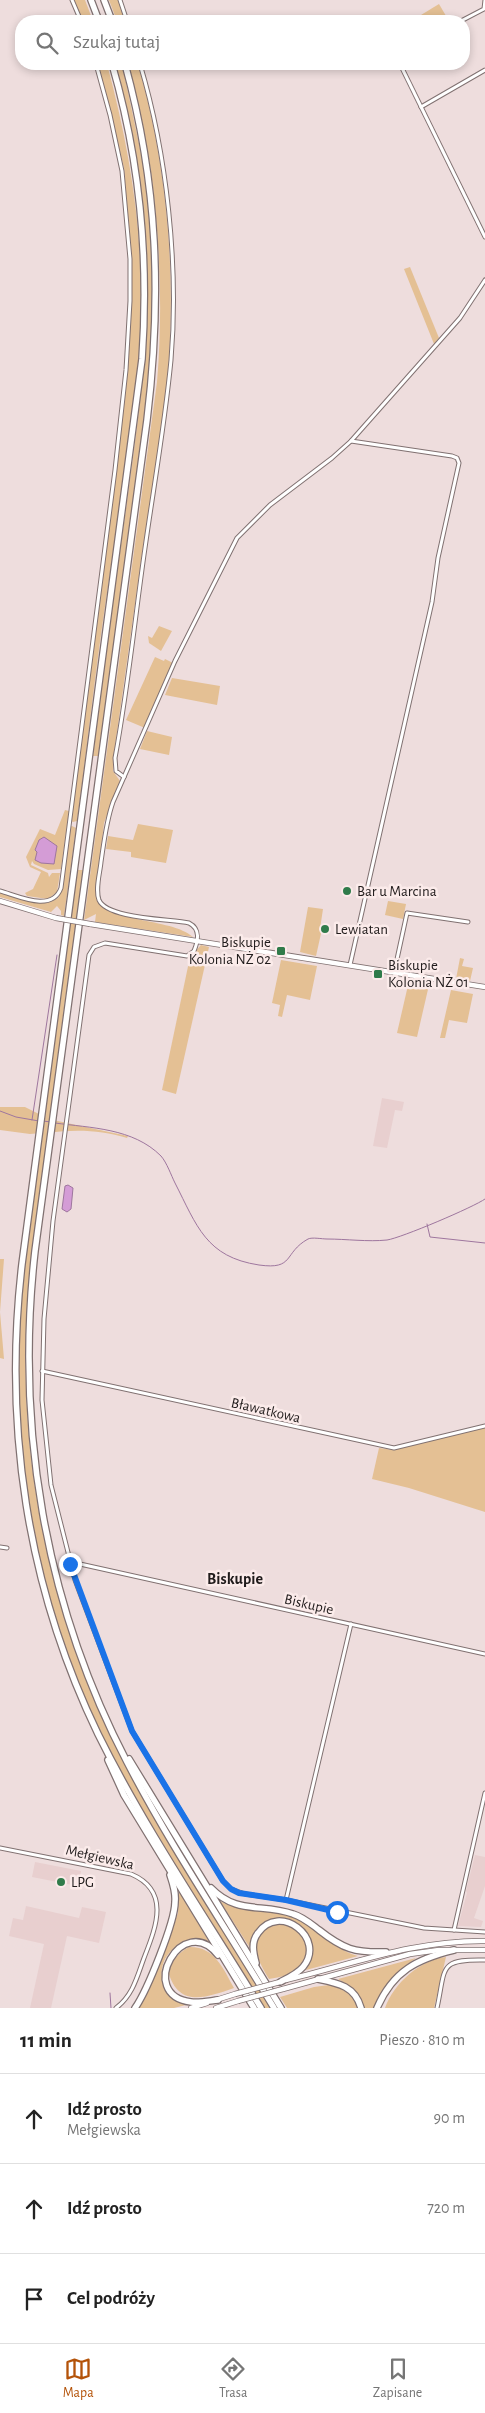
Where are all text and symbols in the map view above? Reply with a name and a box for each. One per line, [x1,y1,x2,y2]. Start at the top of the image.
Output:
search box [15,15,470,70]
icon: search [33,29,61,57]
text: Szukaj tutaj [73,33,160,52]
place label: Bar u Marcina [357,884,437,899]
marker: Bar u Marcina [341,885,353,897]
place label: Lewiatan [335,922,388,937]
marker: Lewiatan [319,923,331,935]
place label: Biskupie Kolonia NŻ 02 [189,935,271,967]
marker: Biskupie Kolonia NŻ 02 [275,945,287,957]
place label: Biskupie Kolonia NŻ 01 [388,958,469,990]
marker: Biskupie Kolonia NŻ 01 [372,968,384,980]
street label: Bławatkowa [230,1395,302,1426]
route end [59,1553,82,1576]
district label: Biskupie [207,1571,263,1587]
street label: Biskupie [283,1592,335,1617]
street label: Mełgiewska [64,1842,135,1873]
place label: LPG [71,1875,94,1890]
marker: LPG [55,1876,67,1888]
route start [326,1901,349,1924]
text: 11 min [20,2030,72,2051]
text: Pieszo · 810 m [379,2032,465,2048]
text: Idź prosto [67,2100,142,2119]
icon: ahead [20,2105,48,2133]
text: 90 m [434,2110,465,2126]
text: Mełgiewska [67,2122,141,2138]
icon: ahead [20,2195,48,2223]
text: Idź prosto [67,2199,142,2218]
text: 720 m [427,2200,465,2216]
icon: arrive [20,2285,48,2313]
text: Cel podróży [67,2289,155,2308]
tab: Mapa [63,2355,94,2402]
tab: Trasa [219,2355,247,2402]
tab: Zapisane [373,2355,422,2402]

